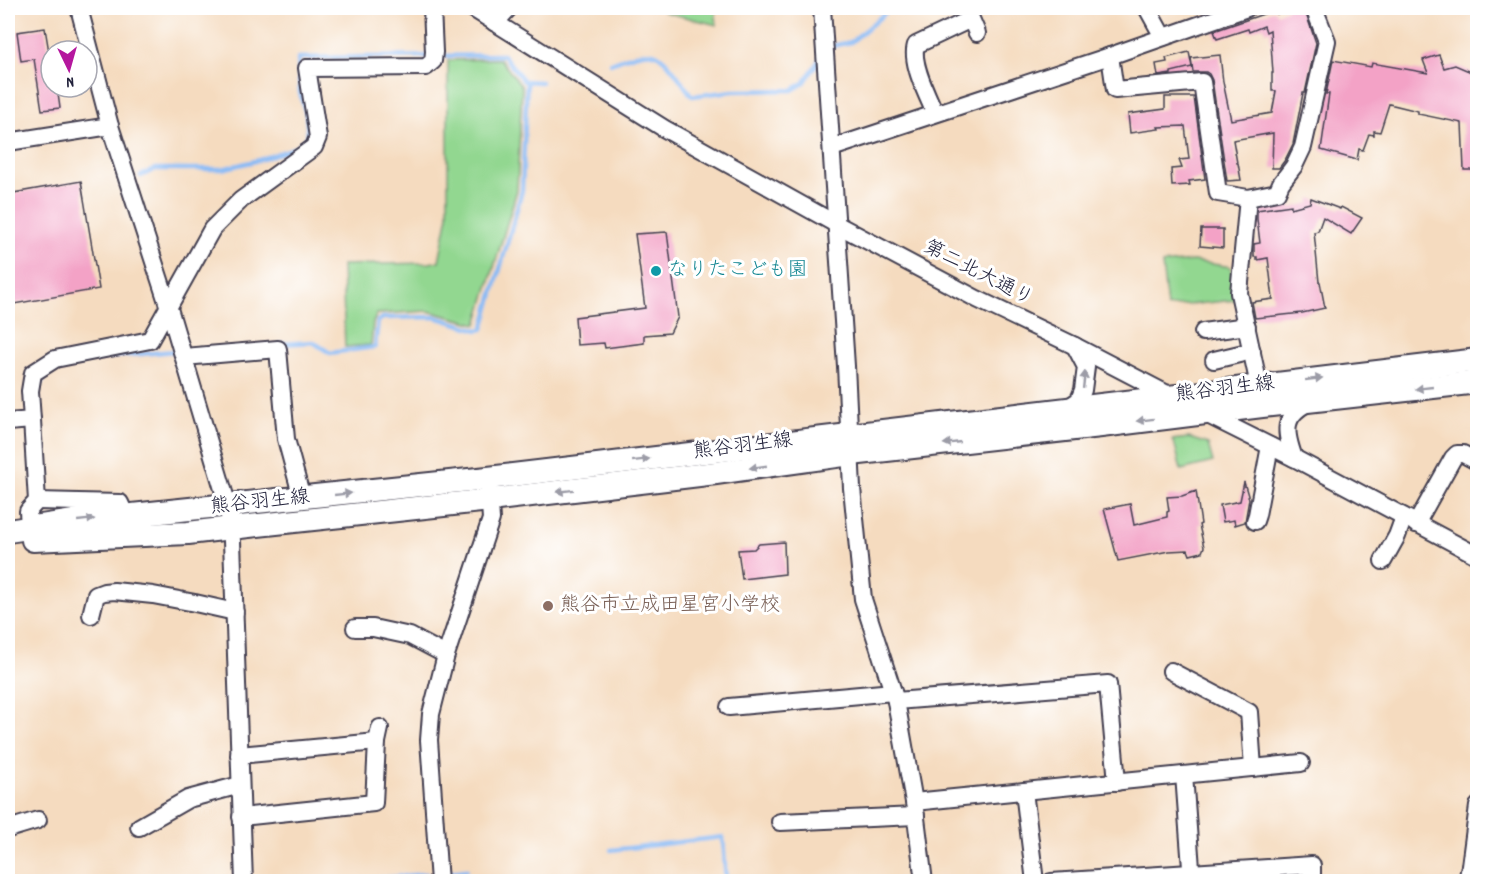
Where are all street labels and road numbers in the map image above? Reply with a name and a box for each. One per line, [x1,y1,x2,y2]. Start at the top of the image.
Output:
street label: 第二北大通り [918,234,1038,314]
street label: 熊谷羽生線 [1174,370,1276,410]
street label: 熊谷羽生線 [692,427,794,467]
street label: 熊谷羽生線 [209,484,311,522]

